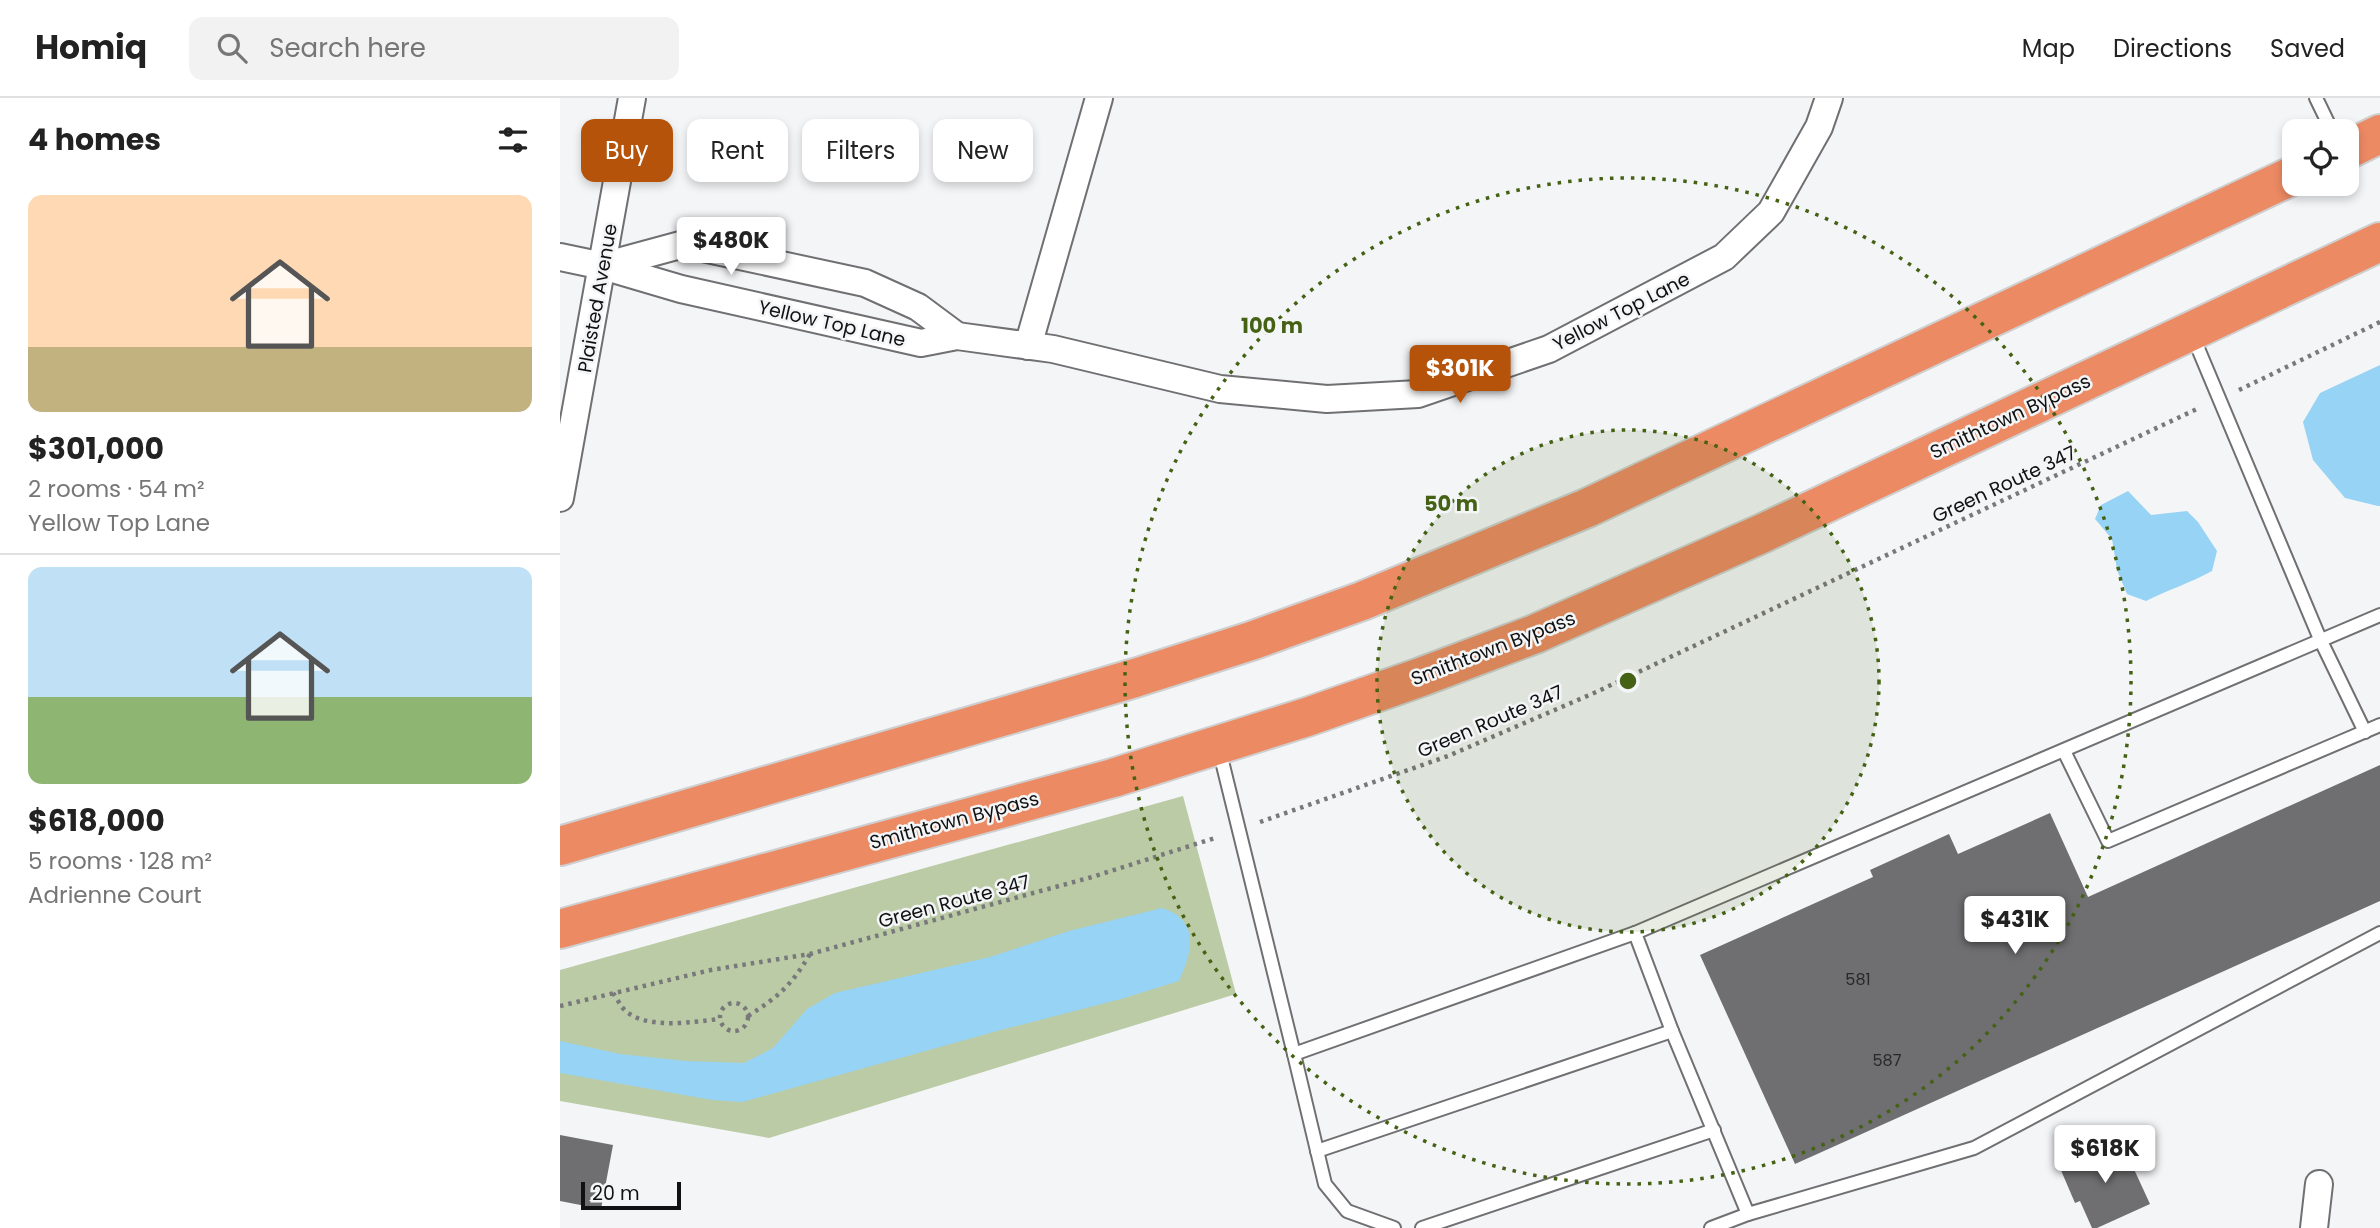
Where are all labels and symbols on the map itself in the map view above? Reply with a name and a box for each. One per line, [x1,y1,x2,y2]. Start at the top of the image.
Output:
pin: $480K [682,218,780,277]
street label: Plaisted Avenue [571,221,624,375]
street label: Yellow Top Lane [1548,265,1694,358]
street label: Yellow Top Lane [756,293,908,354]
text: 100 m [1241,311,1303,340]
pin: $301K [1411,345,1509,405]
street label: Smithtown Bypass [1926,367,2095,466]
street label: Green Route 347 [1928,439,2081,530]
text: 50 m [1424,489,1478,518]
street label: Smithtown Bypass [1407,605,1579,692]
centre of rings [1616,669,1640,693]
street label: Green Route 347 [1413,679,1567,764]
street label: Smithtown Bypass [866,785,1042,856]
street label: Green Route 347 [875,868,1033,935]
pin: $431K [1966,896,2064,956]
house number: 581 [1845,968,1871,991]
house number: 587 [1873,1049,1902,1072]
pin: $618K [2056,1126,2154,1185]
scale bar [581,1179,681,1211]

